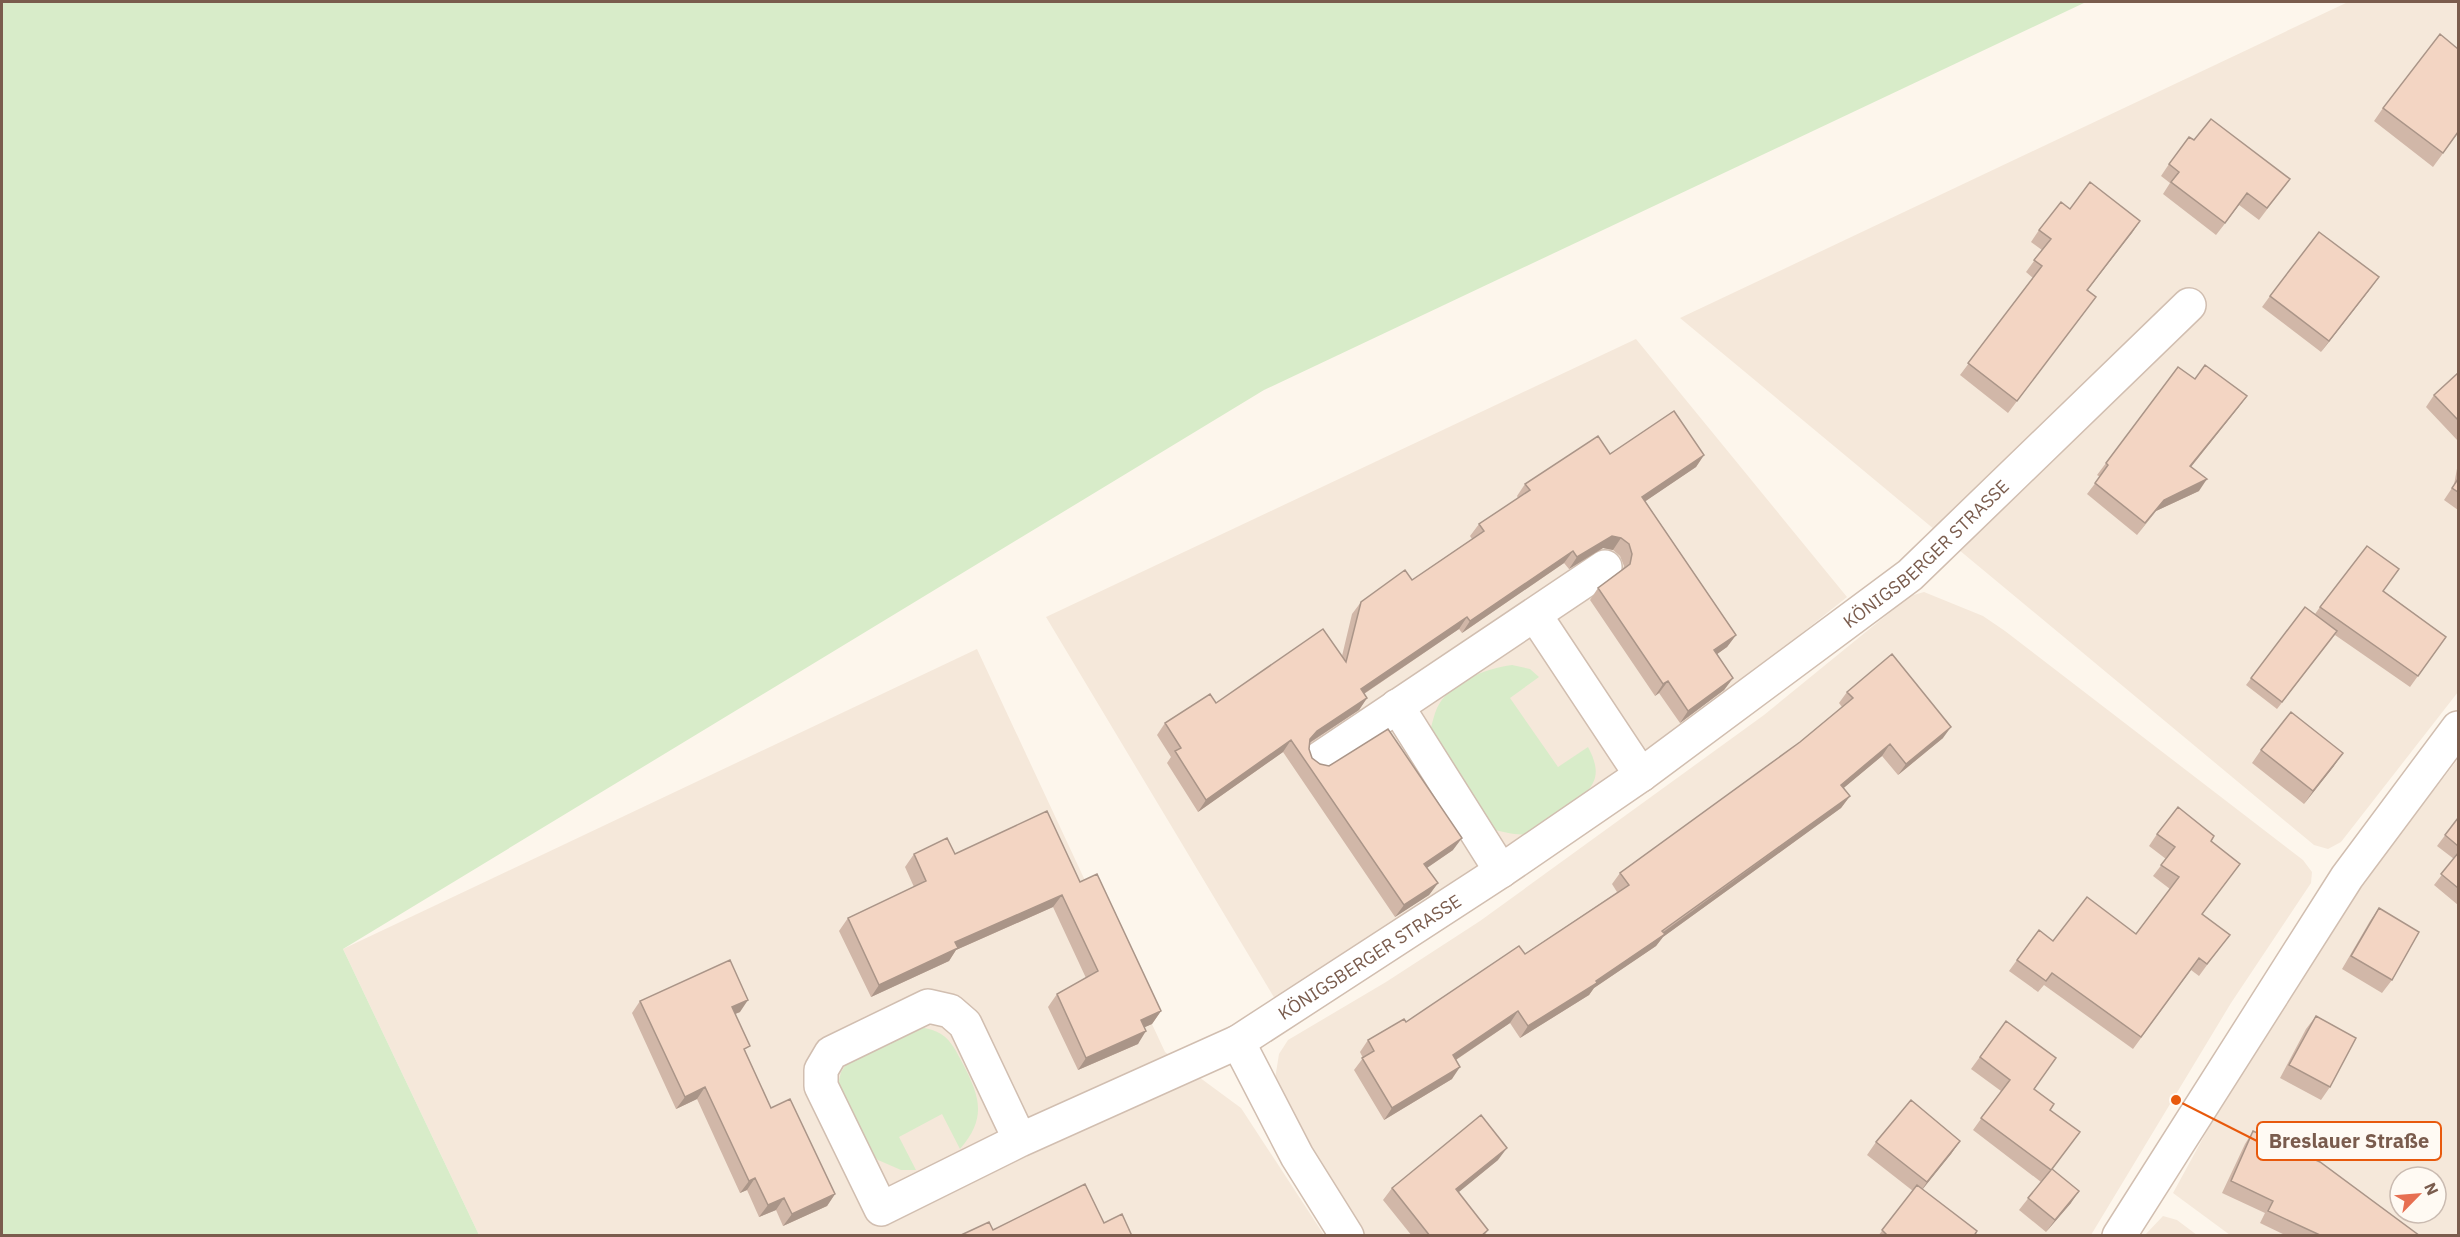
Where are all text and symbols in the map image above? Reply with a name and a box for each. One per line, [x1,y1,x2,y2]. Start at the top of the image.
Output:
street label: KÖNIGSBERGER STRASSE [1838,474,2014,633]
street label: KÖNIGSBERGER STRASSE [1273,889,1465,1025]
callout: Breslauer Straße [2257,1122,2441,1160]
text: Breslauer Straße [2269,1127,2429,1154]
north arrow [2388,1165,2448,1225]
text: N [2420,1179,2443,1198]

